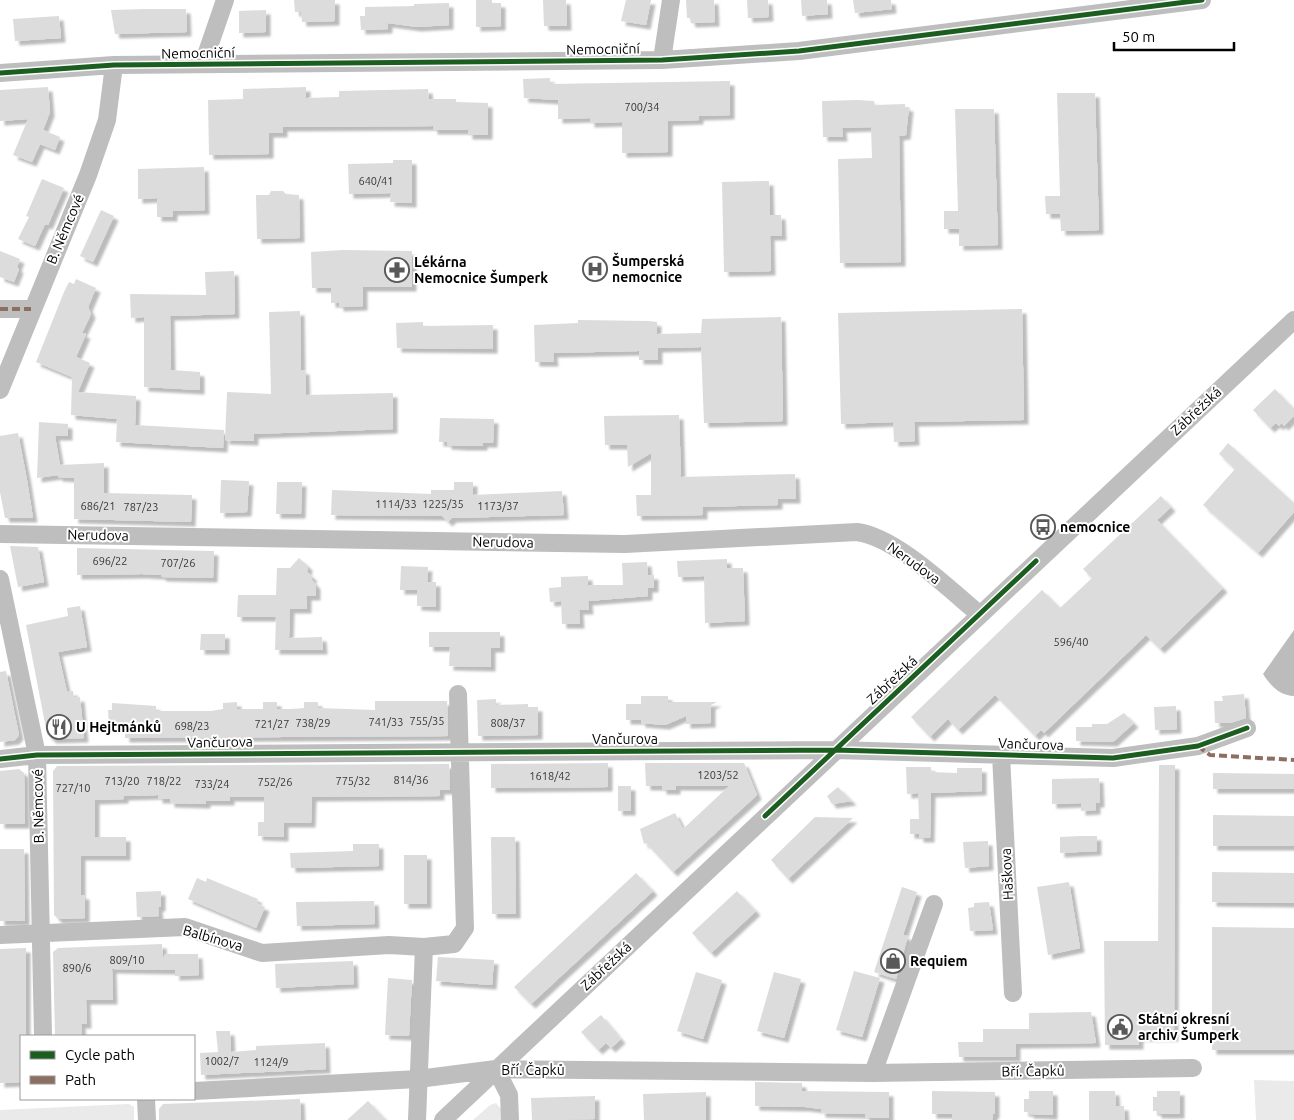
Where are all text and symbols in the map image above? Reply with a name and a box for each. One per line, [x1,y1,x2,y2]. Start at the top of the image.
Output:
scale bar [1114,20,1234,52]
text: 50 m [1122,28,1155,45]
street label: Nemocniční [566,40,641,58]
street label: Nemocniční [161,44,236,62]
house number: 700/34 [624,101,660,113]
house number: 640/41 [358,175,394,187]
street label: B. Němcové [43,192,87,266]
place label: Šumperská nemocnice [612,252,684,285]
place label: Lékárna Nemocnice Šumperk [414,254,548,286]
hospital icon: Šumperská nemocnice [582,256,608,282]
pharmacy icon: Lékárna Nemocnice Šumperk [384,257,410,283]
street label: Zábřežská [1167,384,1225,438]
house number: 1114/33 [375,498,417,510]
house number: 1225/35 [422,498,464,510]
house number: 686/21 [80,500,116,512]
house number: 1173/37 [477,500,519,512]
house number: 787/23 [123,501,159,513]
bus stop icon: nemocnice [1030,514,1056,540]
place label: nemocnice [1060,519,1130,535]
street label: Nerudova [67,526,129,544]
street label: Nerudova [472,533,534,551]
street label: Nerudova [884,538,944,588]
house number: 696/22 [92,555,128,567]
house number: 707/26 [160,557,196,569]
house number: 596/40 [1053,636,1089,648]
street label: Zábřežská [863,653,921,707]
restaurant icon: U Hejtmánků [46,714,72,740]
house number: 755/35 [409,715,445,727]
house number: 741/33 [368,716,404,728]
house number: 738/29 [295,717,331,729]
house number: 808/37 [490,717,526,729]
house number: 721/27 [254,718,290,730]
place label: U Hejtmánků [76,719,161,735]
house number: 698/23 [174,720,210,732]
street label: Vančurova [592,731,658,747]
street label: Vančurova [187,733,253,751]
street label: Vančurova [998,735,1064,753]
street label: B. Němcové [29,769,47,843]
house number: 1203/52 [697,769,739,781]
house number: 1618/42 [529,770,571,782]
house number: 814/36 [393,774,429,786]
house number: 713/20 [104,775,140,787]
house number: 718/22 [146,775,182,787]
house number: 775/32 [335,775,371,787]
house number: 752/26 [257,776,293,788]
house number: 733/24 [194,778,230,790]
house number: 727/10 [55,782,91,794]
street label: Haškova [998,848,1016,900]
street label: Balbínova [181,922,245,954]
street label: Zábřežská [577,939,635,993]
shop icon: Requiem [880,948,906,974]
place label: Requiem [910,953,968,969]
house number: 809/10 [109,954,145,966]
house number: 890/6 [63,962,91,974]
place label: Státní okresní archiv Šumperk [1138,1011,1239,1043]
public building icon: Státní okresní archiv Šumperk [1107,1014,1133,1040]
legend [20,1035,195,1100]
text: Cycle path [65,1046,135,1063]
house number: 1002/7 [204,1055,240,1067]
house number: 1124/9 [253,1056,289,1068]
street label: Bří. Čapků [501,1061,565,1078]
street label: Bří. Čapků [1001,1061,1065,1080]
text: Path [65,1071,96,1088]

